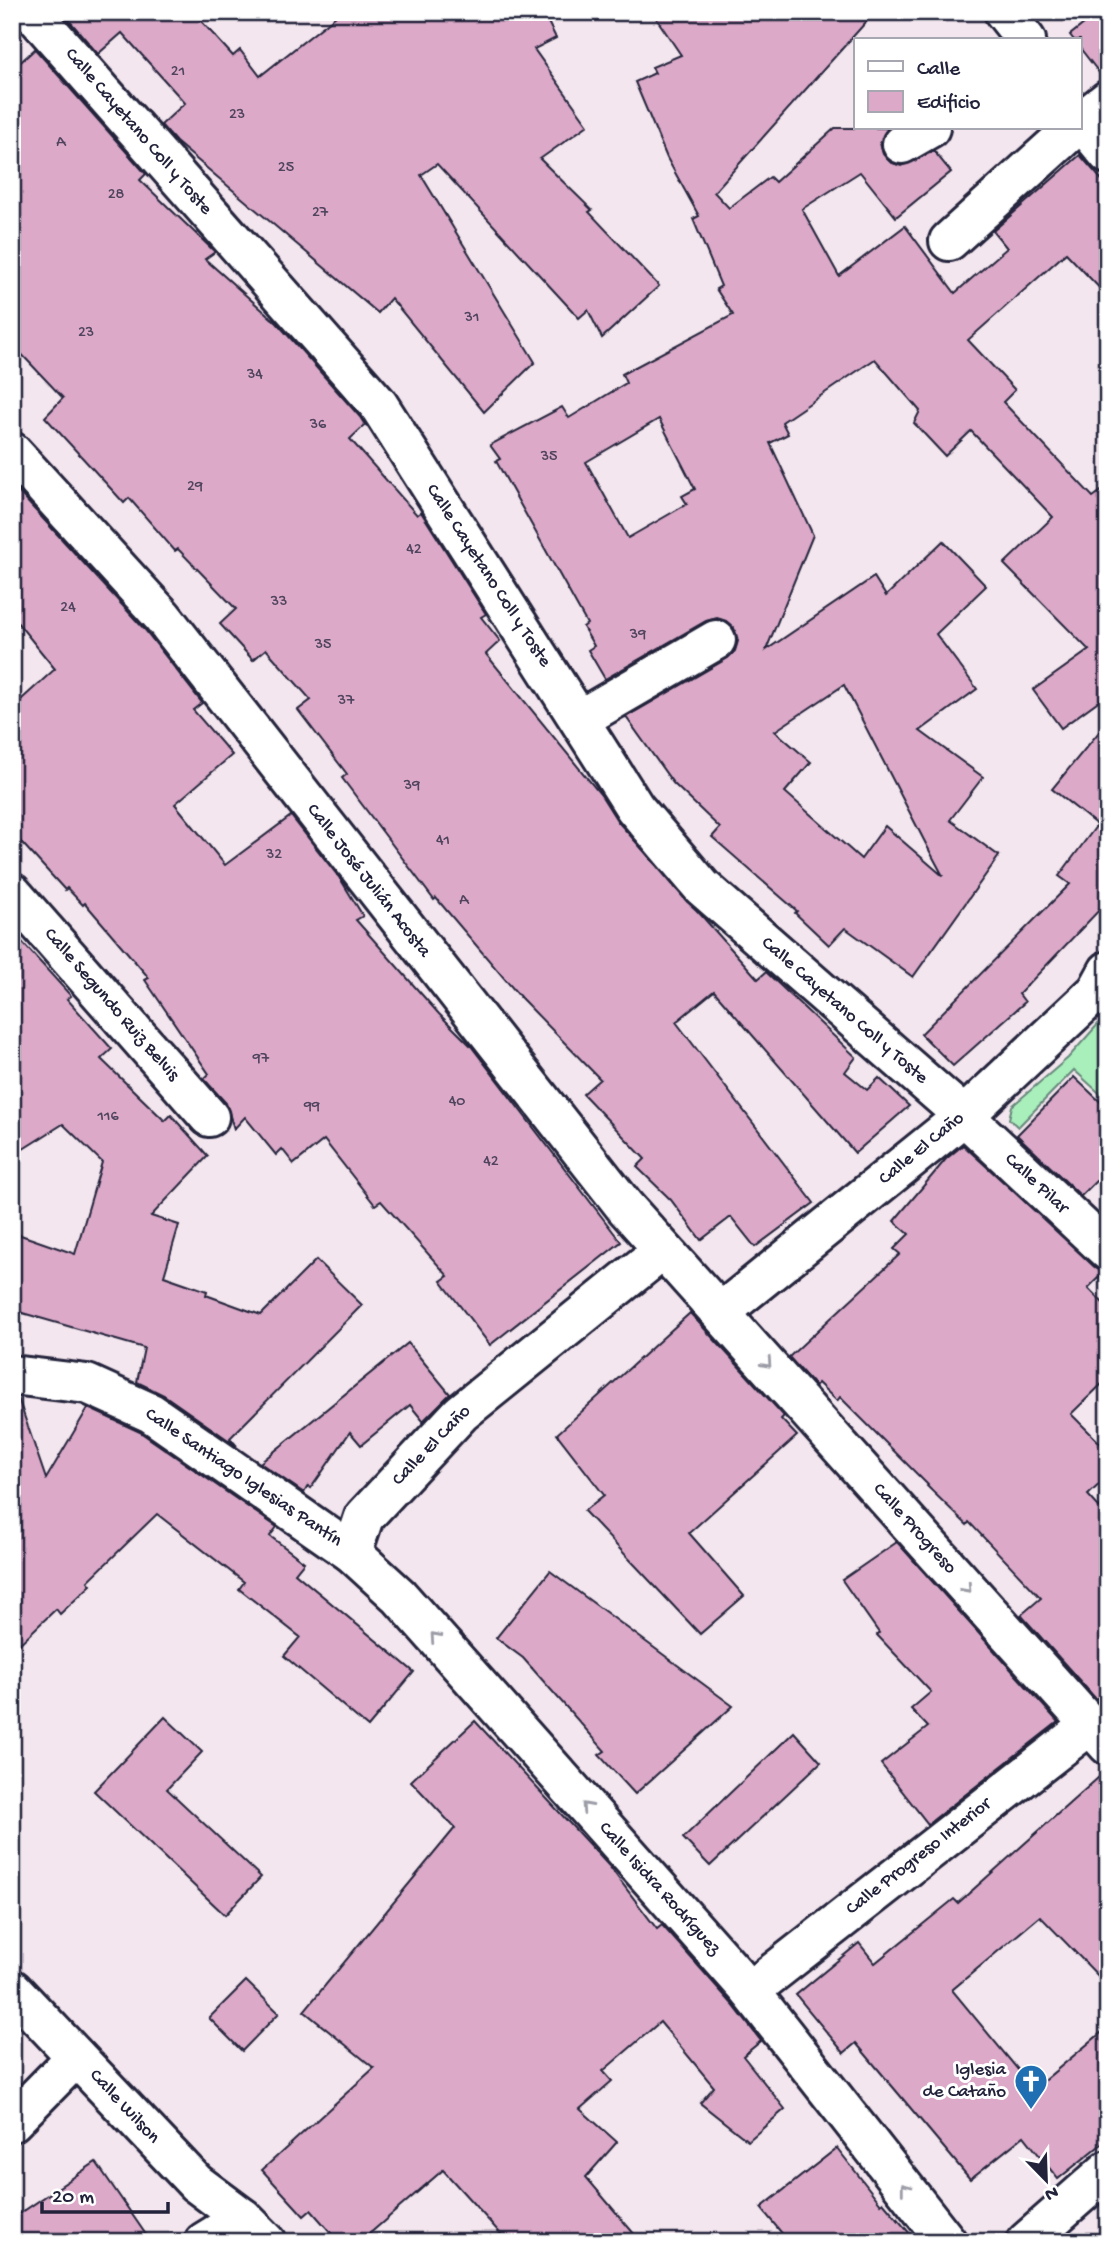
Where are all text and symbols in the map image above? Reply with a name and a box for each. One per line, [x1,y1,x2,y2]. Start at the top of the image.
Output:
legend [854,38,1082,130]
street label: Calle Cayetano Coll y Toste [59,44,217,220]
text: Calle [917,58,961,83]
house number: 21 [171,63,185,82]
text: Edificio [917,92,981,117]
house number: 23 [229,106,245,125]
house number: A [56,134,67,153]
house number: 25 [278,159,294,178]
house number: 28 [108,186,125,205]
house number: 27 [312,204,329,223]
house number: 31 [464,309,479,328]
house number: 23 [78,324,94,343]
house number: 34 [246,366,263,385]
house number: 36 [309,416,327,435]
house number: 35 [540,448,557,467]
house number: 29 [187,478,203,497]
street label: Calle Cayetano Coll y Toste [420,480,556,672]
house number: 42 [406,541,422,560]
house number: 33 [270,593,287,612]
house number: 24 [60,599,76,618]
house number: 39 [629,626,646,645]
house number: 35 [314,636,331,655]
house number: 37 [337,692,355,711]
house number: 39 [403,777,420,796]
street label: Calle José Julián Acosta [301,799,436,964]
house number: 41 [436,832,450,851]
house number: 32 [265,846,282,865]
house number: A [459,892,470,911]
street label: Calle Segundo Ruiz Belvis [38,924,184,1087]
street label: Calle Cayetano Coll y Toste [756,932,932,1090]
house number: 97 [252,1050,270,1069]
house number: 40 [449,1093,465,1112]
house number: 99 [303,1098,320,1117]
street label: Calle El Caño [874,1107,970,1191]
house number: 116 [96,1108,119,1127]
street label: Calle Pilar [999,1148,1075,1221]
house number: 42 [483,1153,499,1172]
one-way arrow [759,1355,771,1368]
street label: Calle El Caño [388,1401,476,1491]
street label: Calle Santiago Iglesias Pantín [140,1403,346,1553]
street label: Calle Progreso [867,1479,961,1579]
one-way arrow [959,1579,971,1592]
one-way arrow [431,1632,443,1645]
street label: Calle Progreso Interior [842,1792,998,1921]
one-way arrow [582,1802,594,1815]
street label: Calle Isidra Rodríguez [593,1817,725,1961]
place label: Iglesia de Cataño [923,2059,1007,2104]
church icon: Iglesia de Cataño [1012,2062,1050,2111]
street label: Calle Wilson [84,2065,164,2149]
north arrow [1012,2146,1082,2216]
scale bar [42,2170,168,2214]
text: N [1041,2179,1061,2205]
one-way arrow [900,2183,913,2196]
text: 20 m [52,2186,94,2211]

